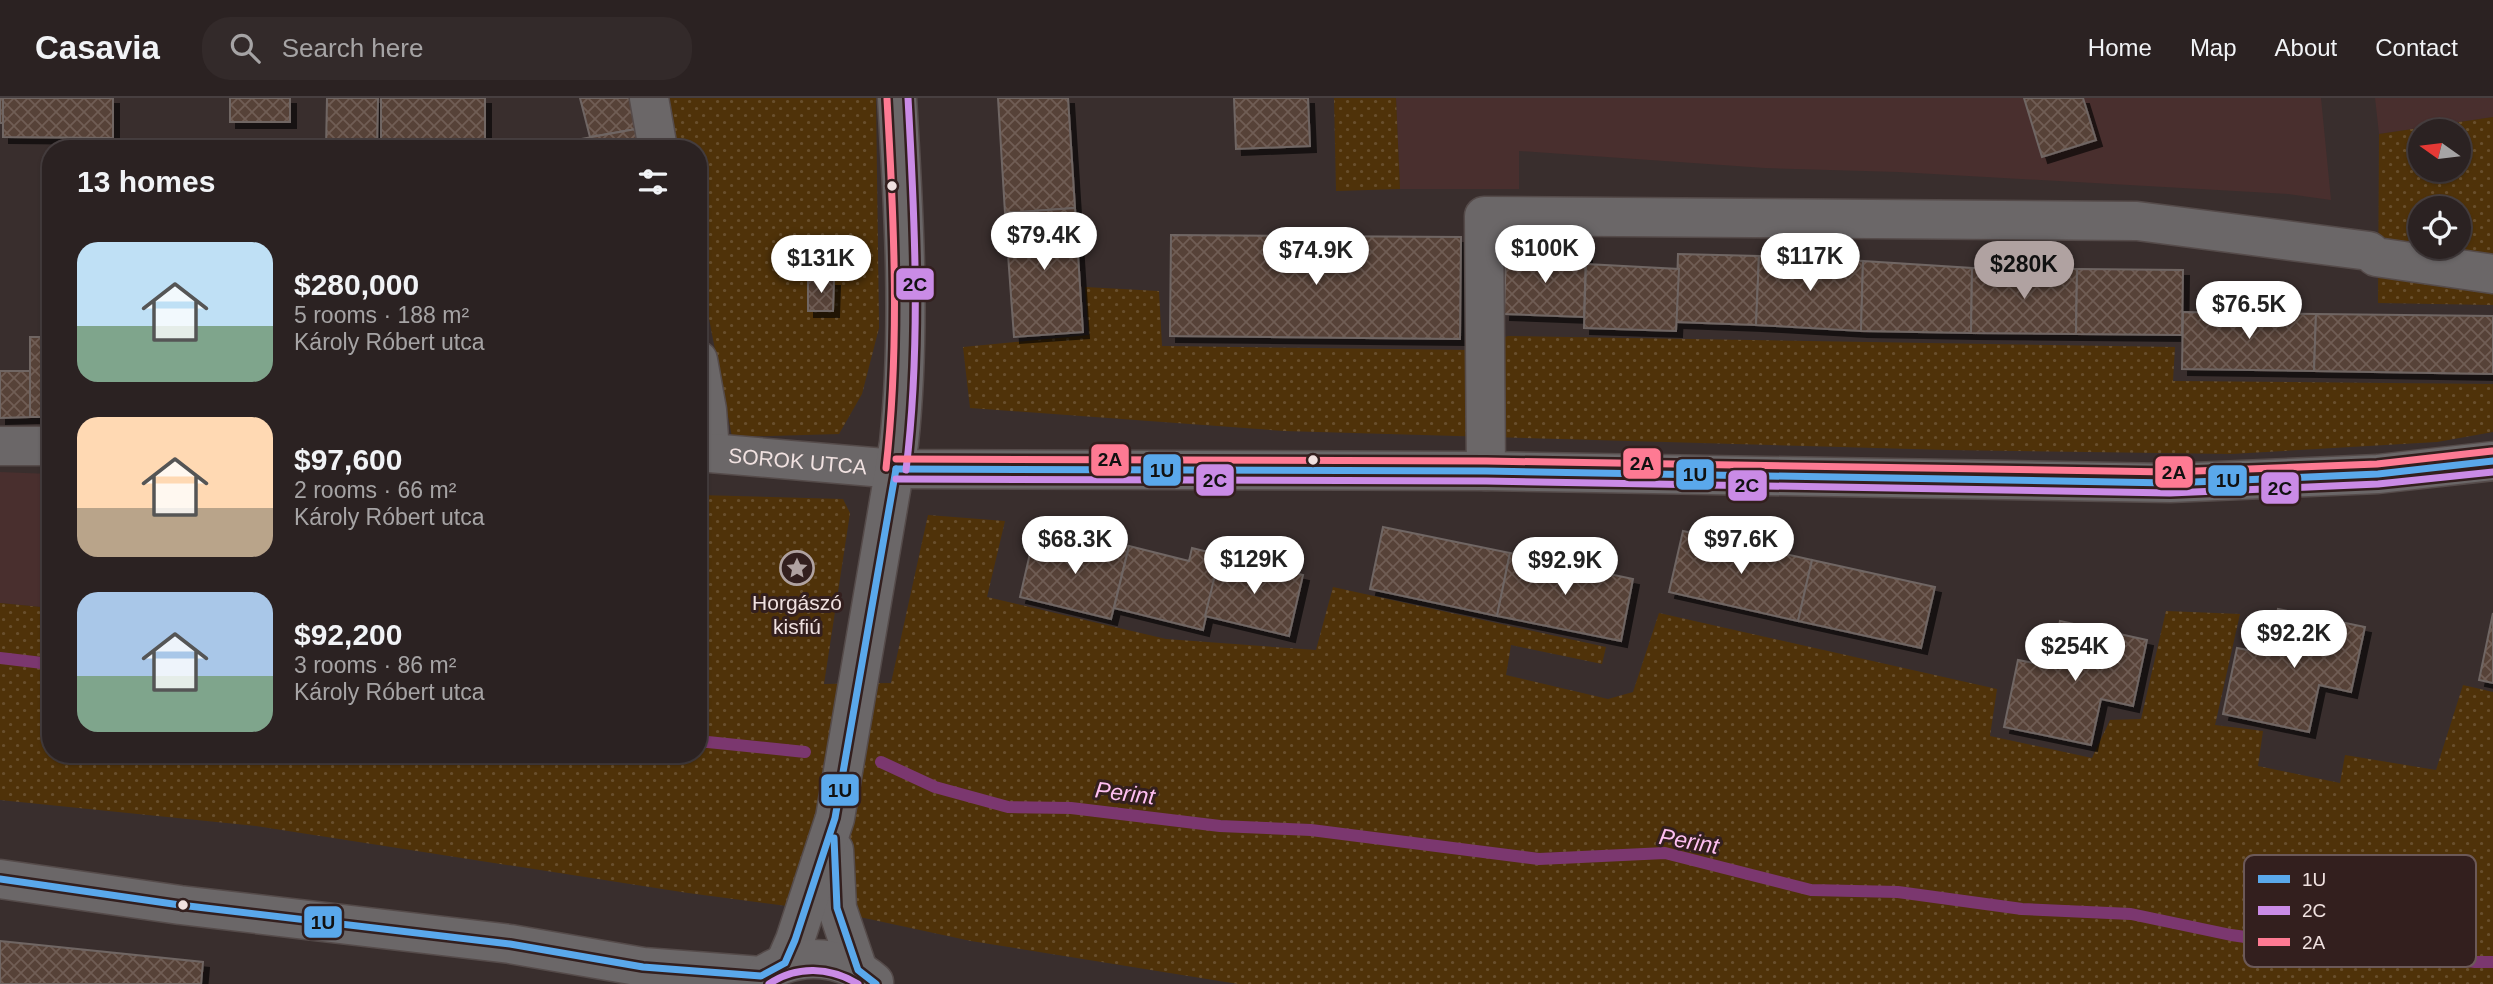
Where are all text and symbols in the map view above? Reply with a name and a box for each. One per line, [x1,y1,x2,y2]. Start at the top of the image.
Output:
search box [202,17,692,80]
text: Casavia [35,29,160,66]
icon: search [226,29,264,67]
text: Search here [282,33,423,63]
text: Home [2088,34,2152,61]
text: Map [2190,34,2237,61]
text: About [2275,34,2337,61]
text: Contact [2375,34,2458,61]
north arrow [2408,119,2471,182]
map controls [2408,119,2471,259]
icon: filters [634,163,672,201]
text: 13 homes [77,165,215,198]
unlabelled marker [885,179,899,193]
button: locate [2408,196,2471,259]
pin: $79.4K [987,212,1101,272]
text: $79.4K [1007,222,1081,248]
pin: $100K [1496,226,1594,285]
pin: $74.9K [1259,228,1373,287]
pin: $117K [1761,234,1859,293]
text: $100K [1511,235,1579,261]
pin: $131K [772,236,870,295]
text: $74.9K [1279,237,1353,263]
pin: $280K [1975,242,2073,301]
text: $117K [1777,243,1843,269]
text: $131K [787,245,855,271]
text: $280K [1990,251,2058,277]
line badge: 2C [895,267,935,301]
text: $280,000 [294,268,419,301]
icon: home [133,270,217,354]
text: 2C [903,274,927,295]
pin: $76.5K [2192,282,2306,341]
text: $76.5K [2212,291,2286,317]
text: 5 rooms · 188 m² [294,302,469,328]
text: Károly Róbert utca [294,329,484,355]
text: $97,600 [294,443,402,476]
street label: SOROK UTCA [727,443,868,478]
line badge: 2A [1090,443,1130,477]
icon: home [133,445,217,529]
line badge: 2A [1622,447,1662,480]
text: 2A [1098,449,1122,470]
line badge: 1U [1142,453,1182,487]
unlabelled marker [1306,453,1320,467]
text: 2A [1630,453,1654,474]
line badge: 2A [2154,455,2194,489]
line badge: 1U [1675,458,1715,491]
text: 1U [1150,460,1174,481]
text: 2A [2162,462,2186,483]
line badge: 2C [1195,463,1235,497]
text: 1U [1683,464,1707,485]
line badge: 1U [2207,464,2248,497]
line badge: 2C [1727,469,1768,502]
text: 2C [1203,470,1227,491]
text: 1U [2216,470,2240,491]
line badge: 2C [2260,471,2300,505]
text: 2C [1735,475,1759,496]
text: 2 rooms · 66 m² [294,477,456,503]
text: 2C [2268,478,2292,499]
text: Károly Róbert utca [294,504,484,530]
pin: $68.3K [1018,517,1132,576]
pin: $97.6K [1684,517,1798,576]
text: $68.3K [1038,526,1112,552]
text: $97.6K [1704,526,1778,552]
pin: $129K [1205,536,1303,596]
pin: $92.9K [1508,538,1622,597]
text: $129K [1220,546,1288,572]
text: $92.9K [1528,547,1602,573]
place icon: Horgászó kisfiú [778,549,816,587]
place label: Horgászó kisfiú [752,591,842,638]
pin: $92.2K [2237,610,2351,670]
text: $92,200 [294,618,402,651]
icon: home [133,620,217,704]
text: $92.2K [2257,620,2331,646]
pin: $254K [2026,624,2124,683]
text: $254K [2041,633,2109,659]
text: 3 rooms · 86 m² [294,652,456,678]
text: Károly Róbert utca [294,679,484,705]
line badge: 1U [820,773,860,807]
water label: Perint [1094,776,1158,810]
text: 1U [828,780,852,801]
water label: Perint [1657,823,1722,859]
legend [2244,855,2476,967]
text: 1U [2302,869,2326,890]
unlabelled marker [176,898,190,912]
text: 2C [2302,900,2326,921]
line badge: 1U [303,905,343,939]
text: 1U [311,912,335,933]
text: 2A [2302,932,2326,953]

